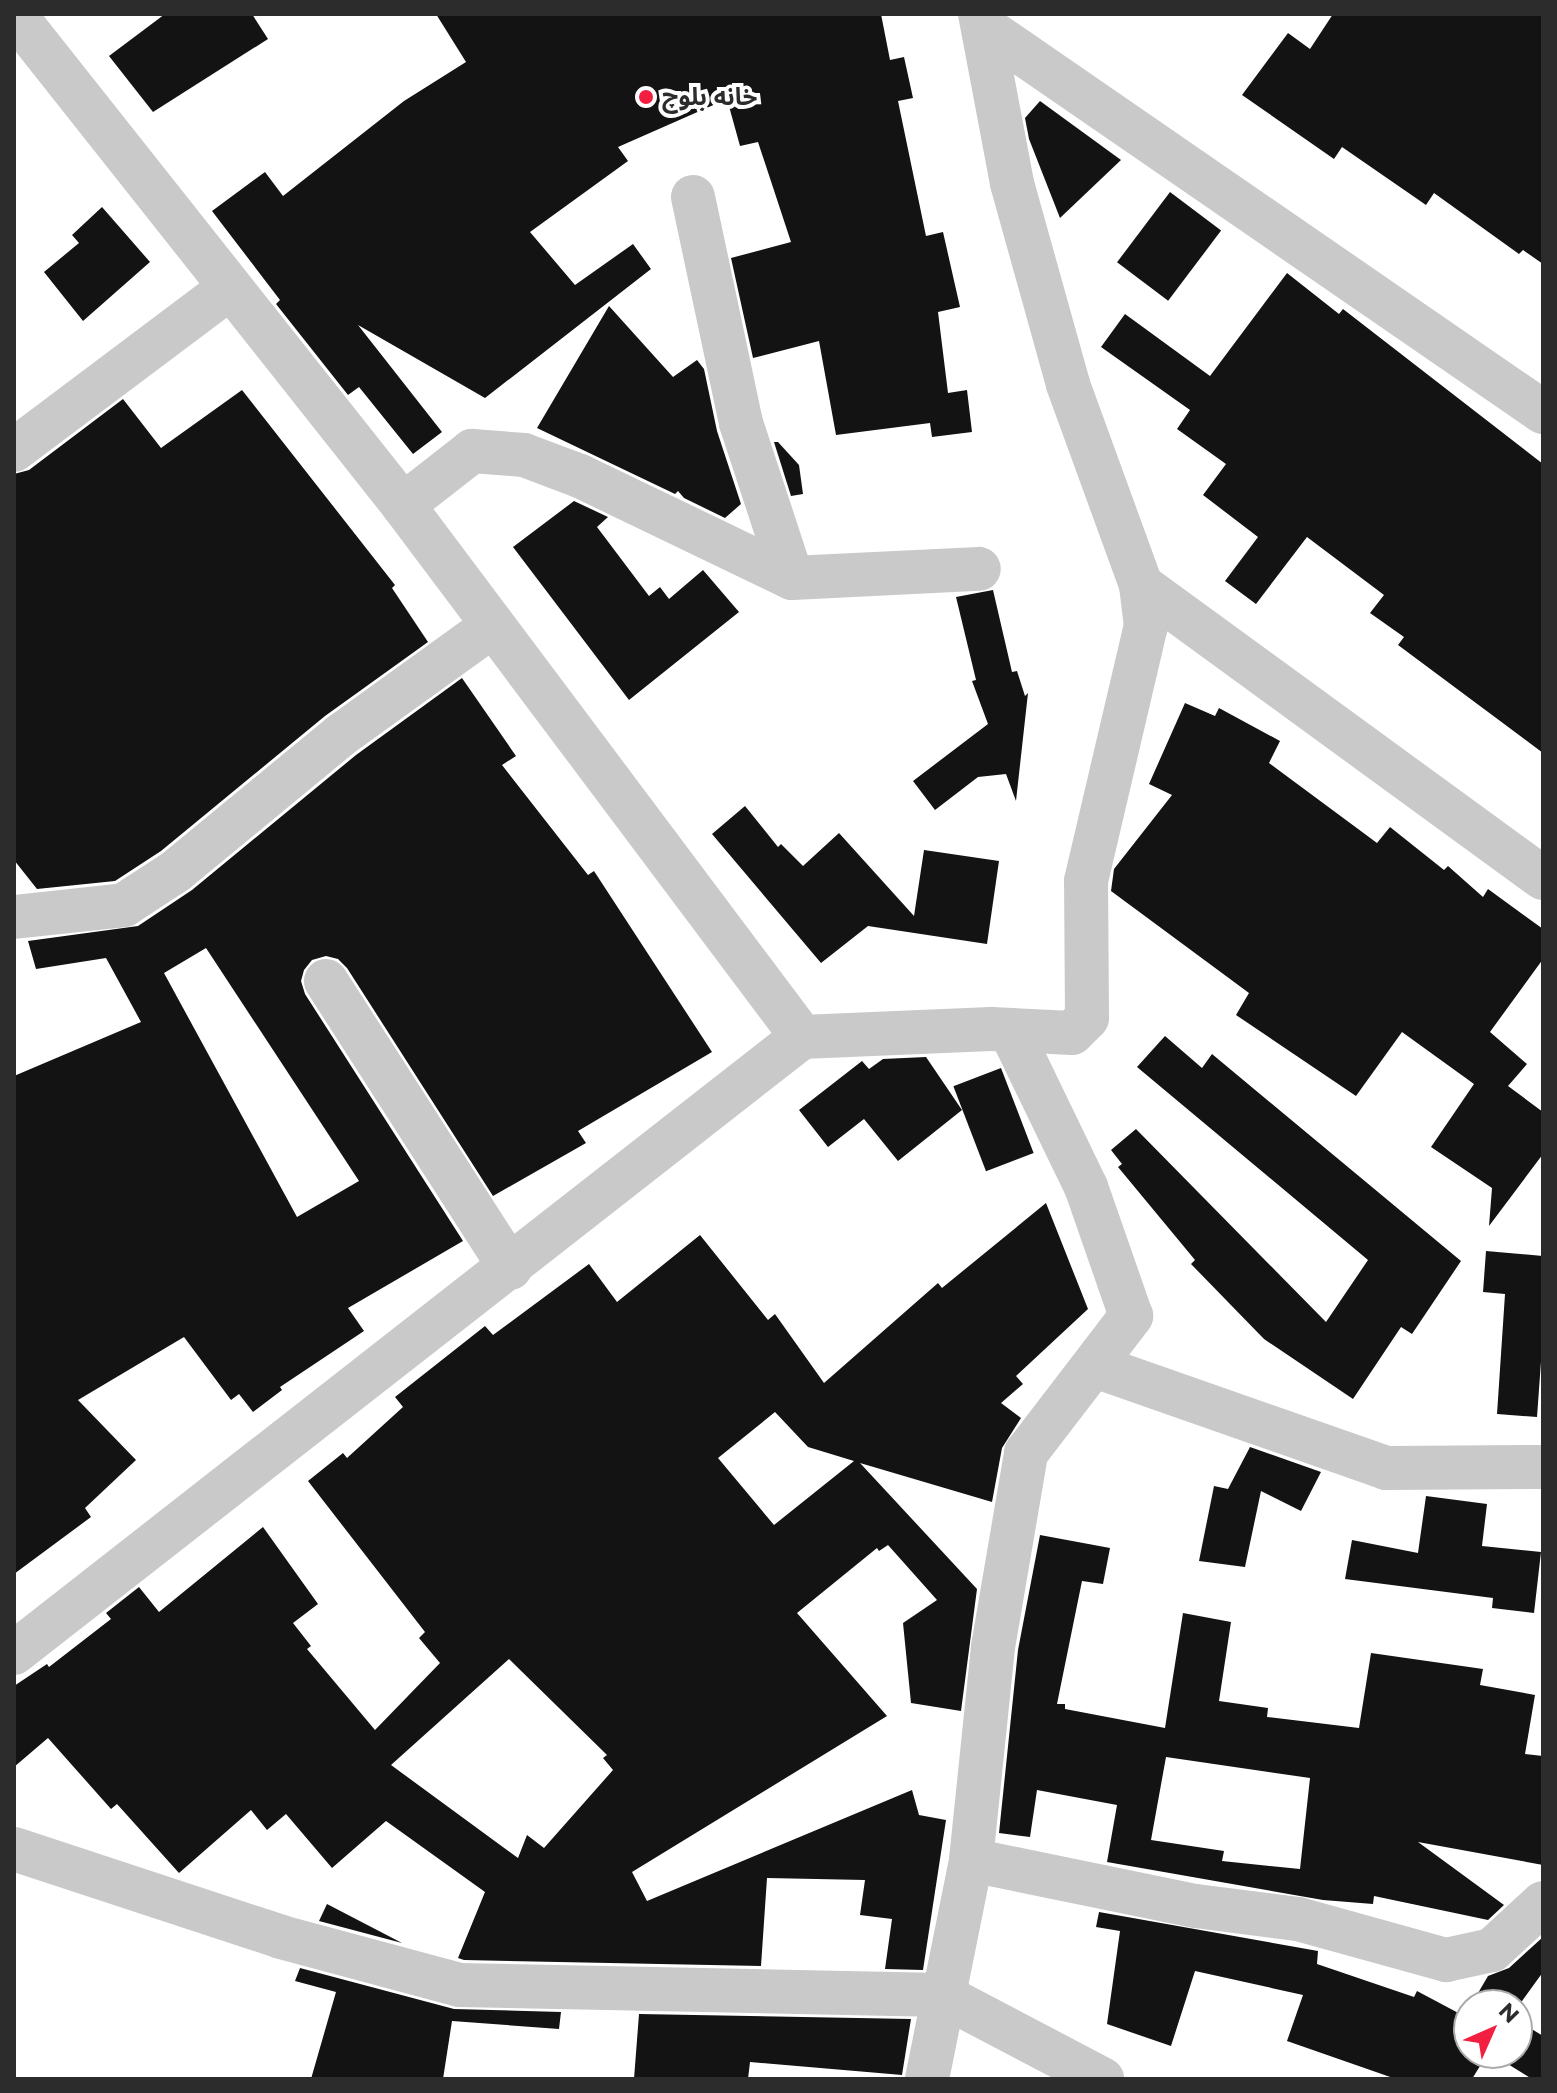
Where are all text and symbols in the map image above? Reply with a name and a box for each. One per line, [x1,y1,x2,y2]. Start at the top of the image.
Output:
place label: خانه بلوچ [662,83,757,111]
marker: خانه بلوچ [637,88,655,106]
north arrow [1453,1989,1533,2069]
text: N [1493,1997,1525,2029]

